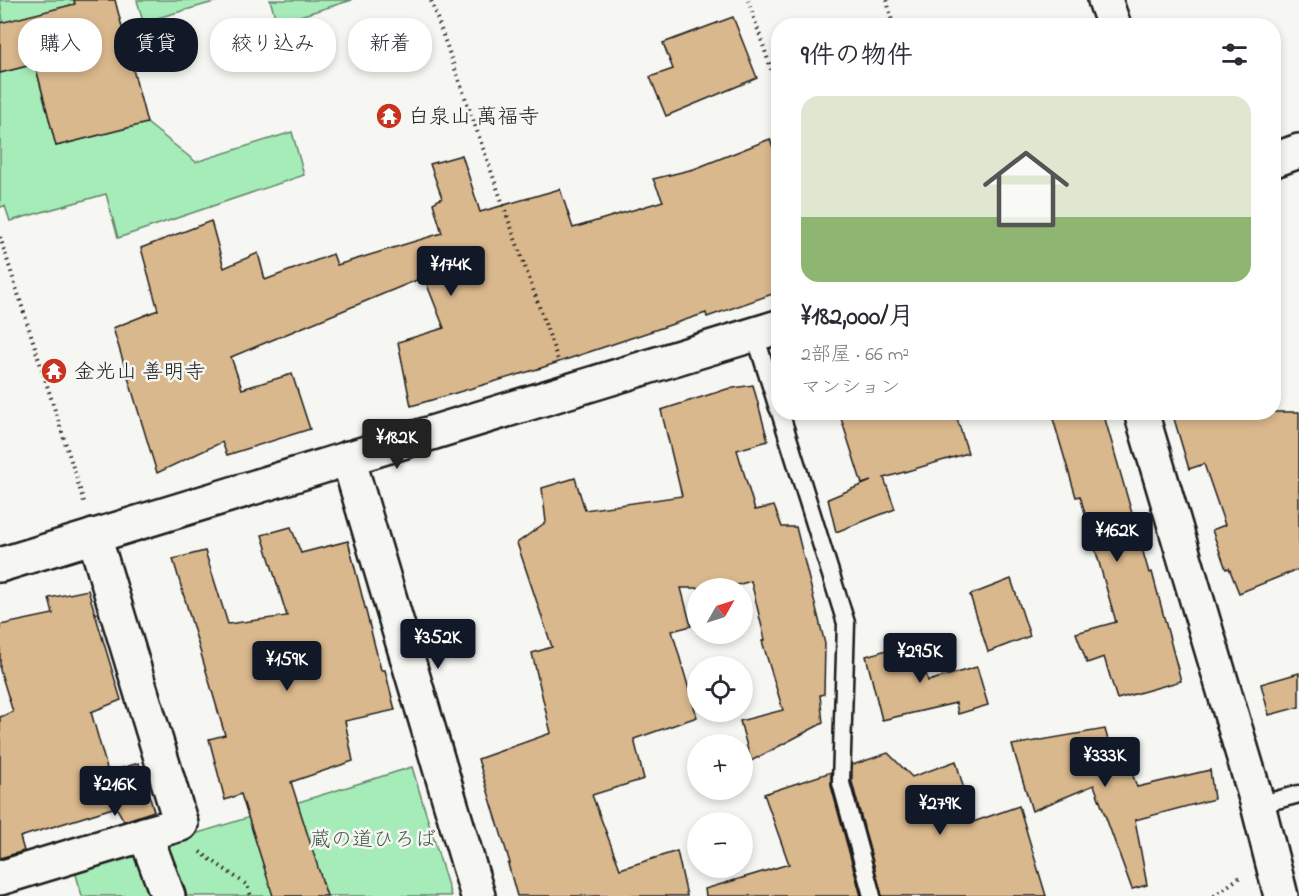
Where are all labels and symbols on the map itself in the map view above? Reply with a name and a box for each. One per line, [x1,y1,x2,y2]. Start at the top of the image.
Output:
temple icon: 白泉山 萬福寺 [374,101,404,131]
place label: 白泉山 萬福寺 [408,103,539,133]
pin: ¥174K [409,246,493,297]
temple icon: 金光山 善明寺 [39,356,69,386]
place label: 金光山 善明寺 [74,358,205,388]
pin: ¥182K [355,419,439,470]
pin: ¥162K [1075,512,1159,563]
north arrow [687,578,753,644]
pin: ¥352K [396,619,480,670]
pin: ¥295K [878,633,962,684]
pin: ¥159K [245,641,329,692]
pin: ¥333K [1063,737,1147,788]
pin: ¥216K [73,766,157,817]
pin: ¥279K [898,785,982,836]
park label: 蔵の道ひろば [310,826,436,856]

